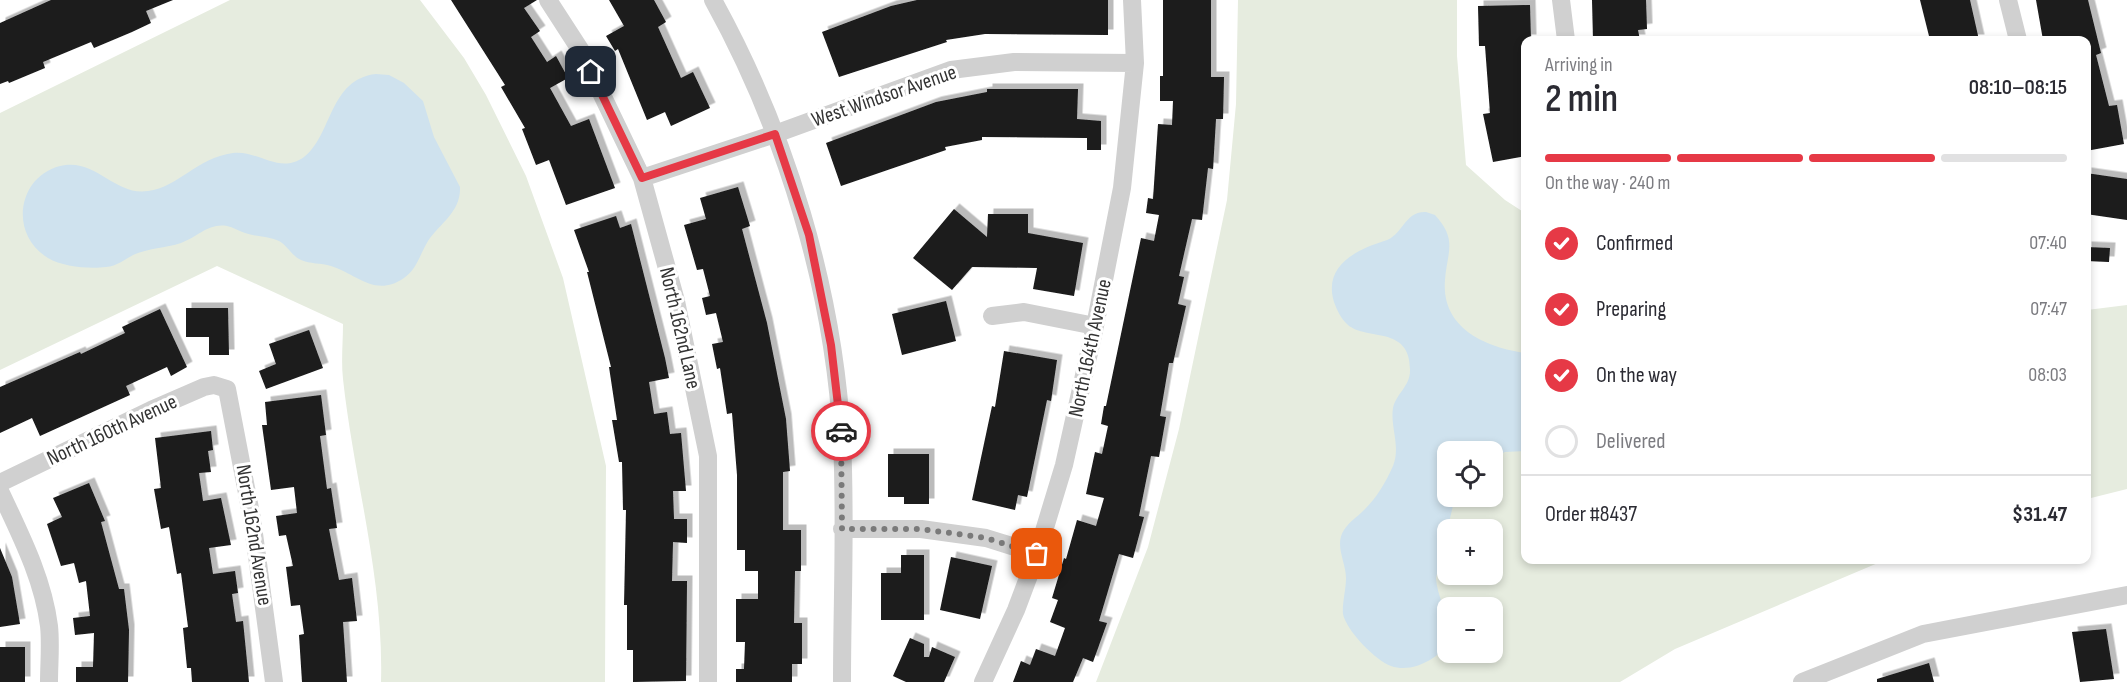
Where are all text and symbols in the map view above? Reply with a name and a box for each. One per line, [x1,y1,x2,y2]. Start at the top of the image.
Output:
pin [565,46,616,97]
text: Arriving in [1545,53,1613,77]
icon: home [574,55,607,88]
street label: West Windsor Avenue [808,60,960,132]
text: 08:10–08:15 [1969,74,2067,101]
text: 2 min [1545,76,1618,123]
text: On the way · 240 m [1545,171,1670,195]
icon: check [1545,227,1578,260]
text: Confirmed [1596,230,1673,257]
text: 07:40 [2029,231,2067,255]
street label: North 162nd Lane [654,265,706,391]
street label: North 164th Avenue [1063,277,1117,419]
icon: check [1545,293,1578,326]
text: Preparing [1596,296,1666,323]
text: 07:47 [2030,297,2067,321]
icon: check [1545,359,1578,392]
text: On the way [1596,362,1677,389]
text: 08:03 [2028,363,2067,387]
street label: North 160th Avenue [43,389,181,471]
courier [811,401,871,461]
icon: car [825,415,858,448]
text: Delivered [1596,428,1665,455]
map controls [1437,441,1503,663]
button: locate [1437,441,1503,507]
street label: North 162nd Avenue [231,463,277,607]
text: Order #8437 [1545,501,1637,528]
text: $31.47 [2012,501,2067,528]
button: + [1437,519,1503,585]
pin [1011,528,1062,579]
icon: bag [1020,537,1053,570]
button: − [1437,597,1503,663]

